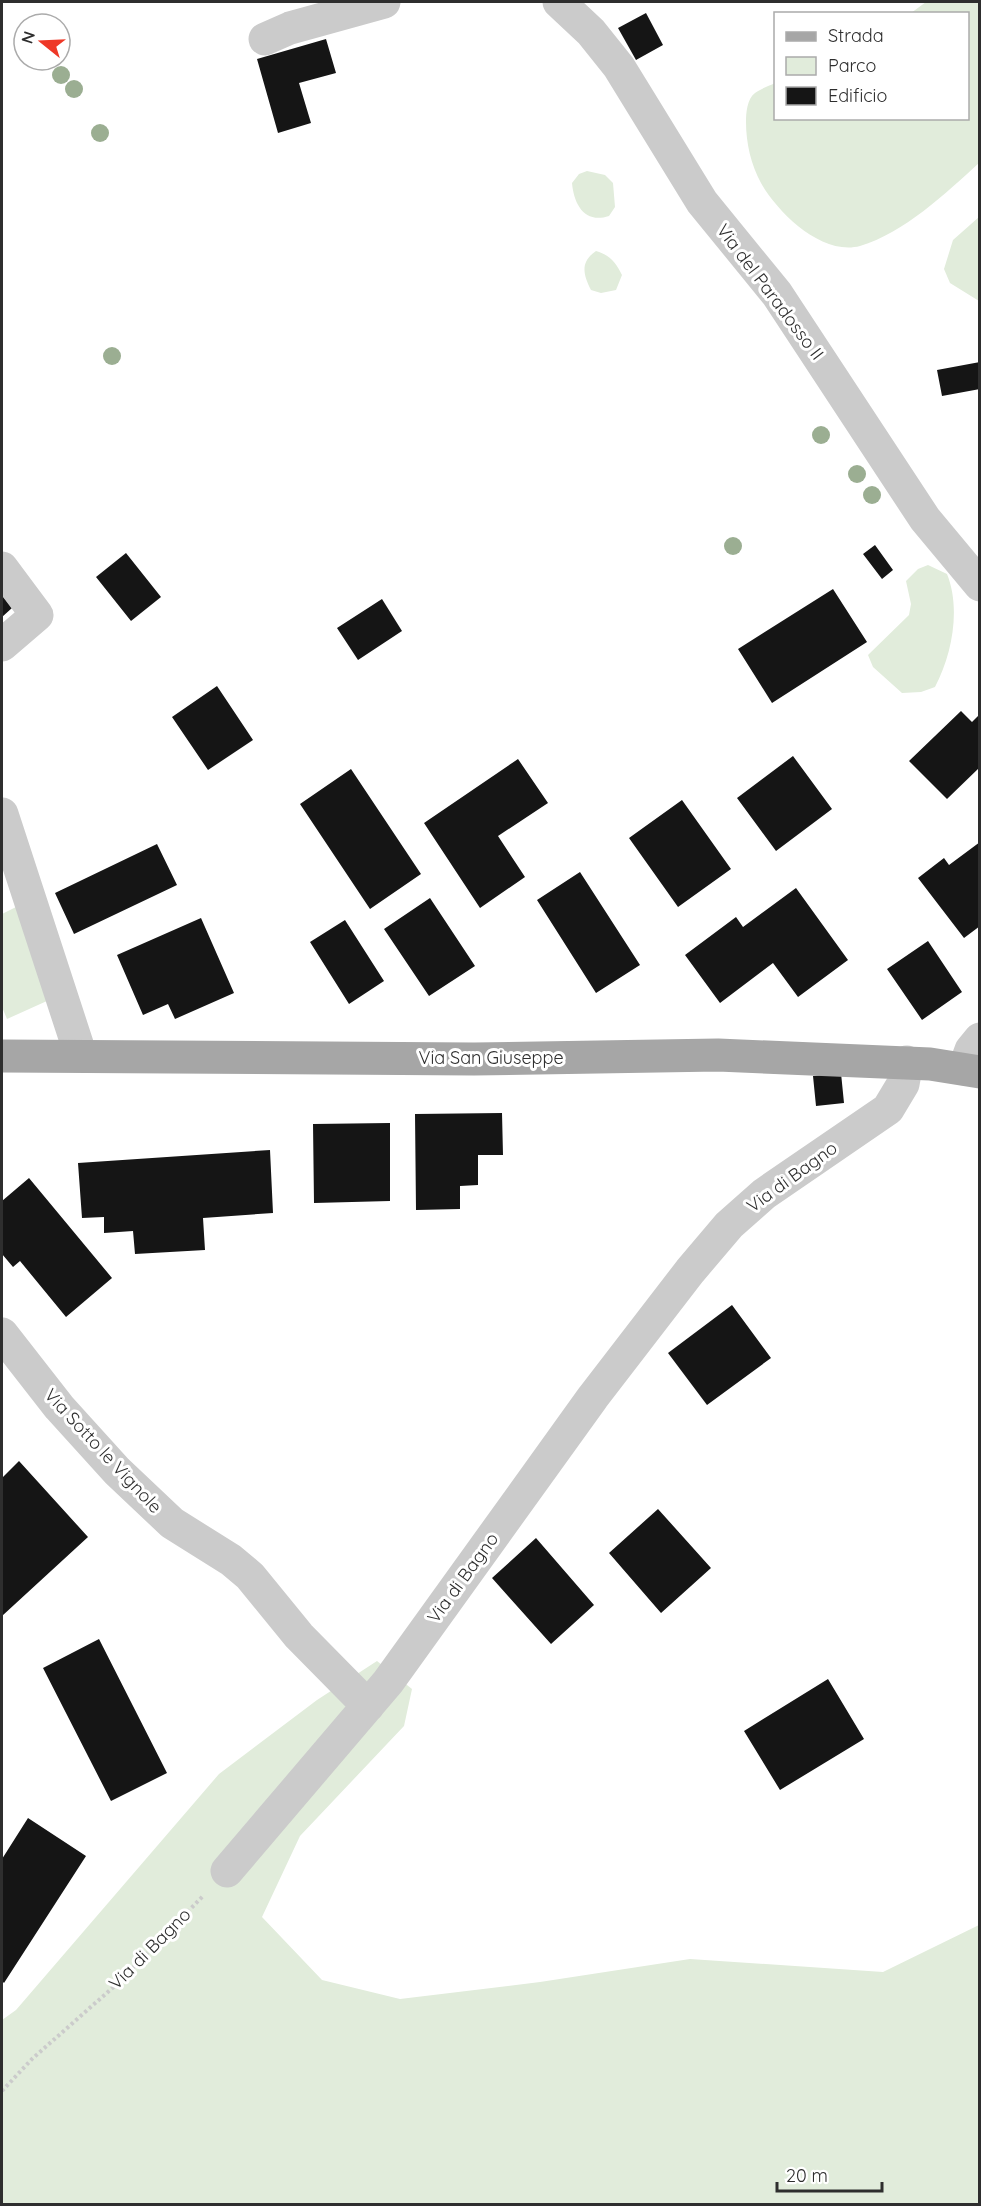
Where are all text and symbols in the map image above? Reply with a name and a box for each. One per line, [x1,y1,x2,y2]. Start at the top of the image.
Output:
north arrow [12,12,72,72]
legend [774,12,969,120]
text: Strada [828,24,884,47]
text: N [16,29,39,46]
text: Parco [828,54,876,77]
text: Edificio [828,84,887,107]
street label: Via del Paradosso II [712,219,829,364]
street label: Via San Giuseppe [418,1046,564,1069]
street label: Via di Bagno [742,1136,842,1217]
street label: Via Sotto le Vignole [40,1384,167,1518]
street label: Via di Bagno [422,1528,503,1628]
street label: Via di Bagno [104,1903,195,1994]
scale bar [777,2155,882,2193]
text: 20 m [786,2164,828,2187]

